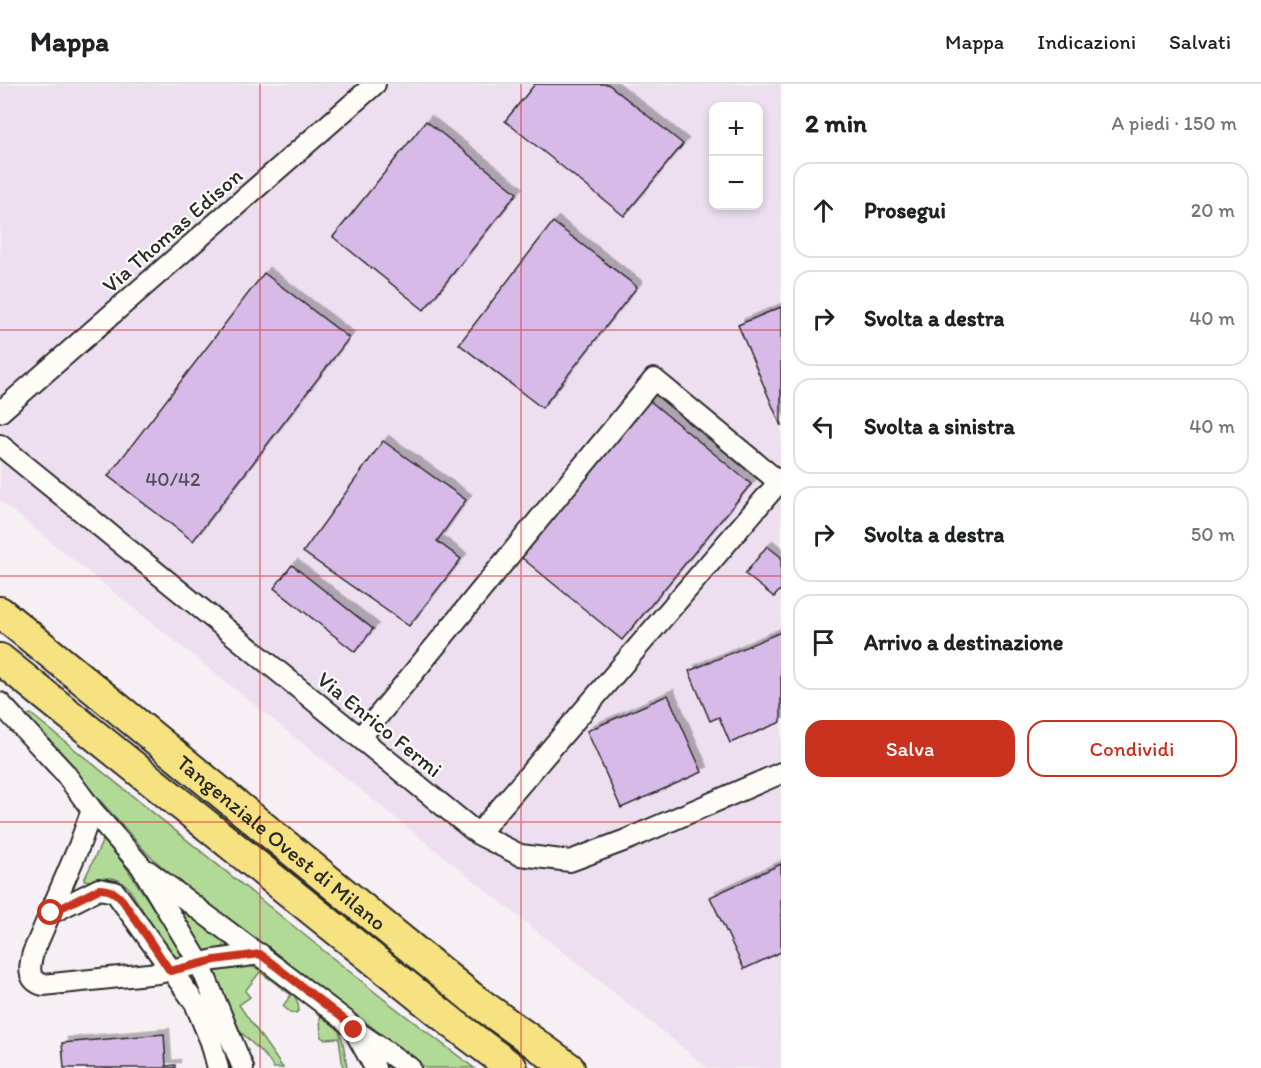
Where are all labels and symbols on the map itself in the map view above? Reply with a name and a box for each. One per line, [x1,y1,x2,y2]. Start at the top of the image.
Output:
street label: Via Thomas Edison [97,162,248,299]
house number: 40/42 [145,467,201,491]
street label: Via Enrico Fermi [312,666,448,783]
street label: Tangenziale Ovest di Milano [171,749,392,936]
route start [37,899,63,925]
route end [340,1016,366,1042]

